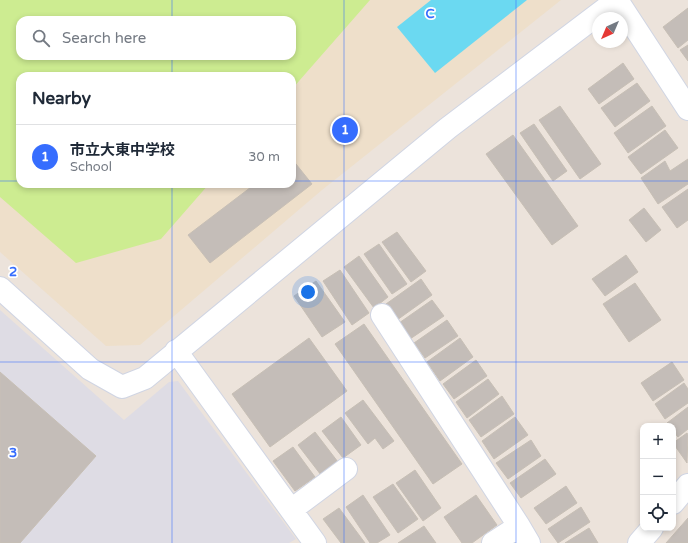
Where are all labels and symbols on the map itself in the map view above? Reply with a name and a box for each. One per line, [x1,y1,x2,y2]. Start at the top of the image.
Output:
text: C [425,6,435,22]
north arrow [592,12,628,48]
pin: 1 [332,115,358,145]
text: 2 [9,264,17,280]
your location [298,282,318,302]
text: 3 [9,445,17,461]

